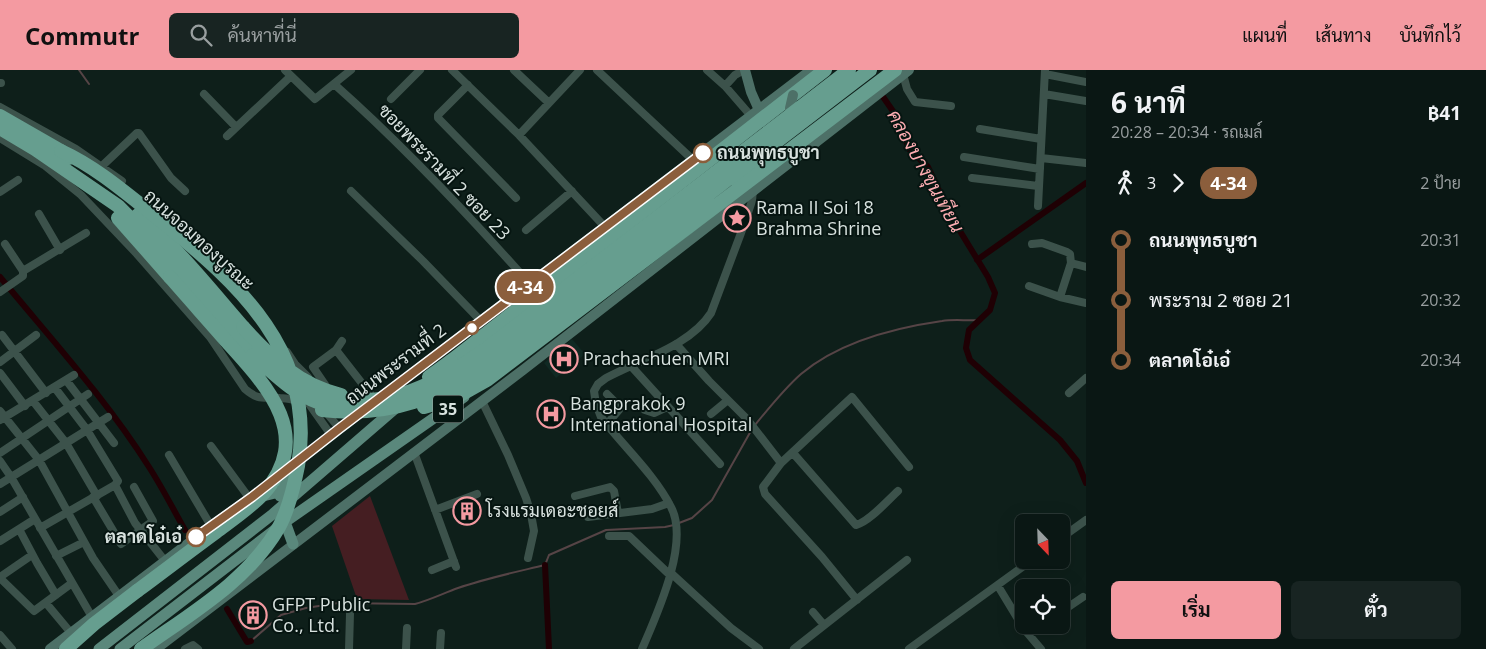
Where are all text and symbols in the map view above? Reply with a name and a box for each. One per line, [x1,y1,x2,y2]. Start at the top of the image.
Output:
search box [169,13,519,58]
text: Commutr [25,19,139,52]
icon: search [187,21,215,49]
text: ค้นหาที่นี่ [227,22,297,48]
text: แผนที่ [1242,23,1287,47]
text: เส้นทาง [1315,23,1371,47]
text: บันทึกไว้ [1399,23,1461,47]
text: 6 นาที [1111,83,1186,121]
street label: ซอยพระรามที่ 2 ซอย 23 [373,96,518,245]
text: ฿41 [1428,100,1461,126]
water label: คลองบางขุนเทียน [881,105,971,237]
text: 20:28 – 20:34 · รถเมล์ [1111,121,1263,143]
place label: ถนนพุทธบูชา [717,140,820,167]
marker: ถนนพุทธบูชา [693,143,713,163]
icon: walk [1111,169,1139,197]
icon: forward [1164,169,1192,197]
text: 4-34 [1210,171,1247,195]
text: 3 [1147,172,1156,194]
text: 2 ป้าย [1420,172,1461,194]
street label: ถนนจอมทองบูรณะ [138,183,260,297]
place label: Rama II Soi 18 Brahma Shrine [756,195,881,240]
place icon: Rama II Soi 18 Brahma Shrine [722,203,752,233]
text: ถนนพุทธบูชา [1149,227,1258,253]
text: 20:31 [1420,229,1461,251]
line badge: 4-34 [490,271,560,303]
text: 4-34 [507,275,543,299]
text: พระราม 2 ซอย 21 [1149,287,1293,313]
text: 20:32 [1420,289,1461,311]
street label: ถนนพระรามที่ 2 [338,315,451,409]
unlabelled marker [465,321,479,335]
hospital icon: Prachachuen MRI [549,344,579,374]
place label: Prachachuen MRI [583,346,730,370]
text: ตลาดโอ๋เอ๋ [1149,347,1231,373]
text: 20:34 [1420,349,1461,371]
place label: Bangprakok 9 International Hospital [570,391,752,436]
road number: 35 [433,396,463,422]
hospital icon: Bangprakok 9 International Hospital [536,399,566,429]
building icon: โรงแรมเดอะชอยส์ [452,496,482,526]
place label: โรงแรมเดอะชอยส์ [485,498,619,522]
north arrow [1015,514,1070,569]
map controls [1015,514,1070,634]
place label: ตลาดโอ๋เอ๋ [105,524,183,548]
marker: ตลาดโอ๋เอ๋ [186,527,206,547]
button: locate [1015,579,1070,634]
button: เริ่ม [1111,581,1281,639]
button: ตั๋ว [1291,581,1461,639]
place label: GFPT Public Co., Ltd. [272,592,371,637]
building icon: GFPT Public Co., Ltd. [238,600,268,630]

